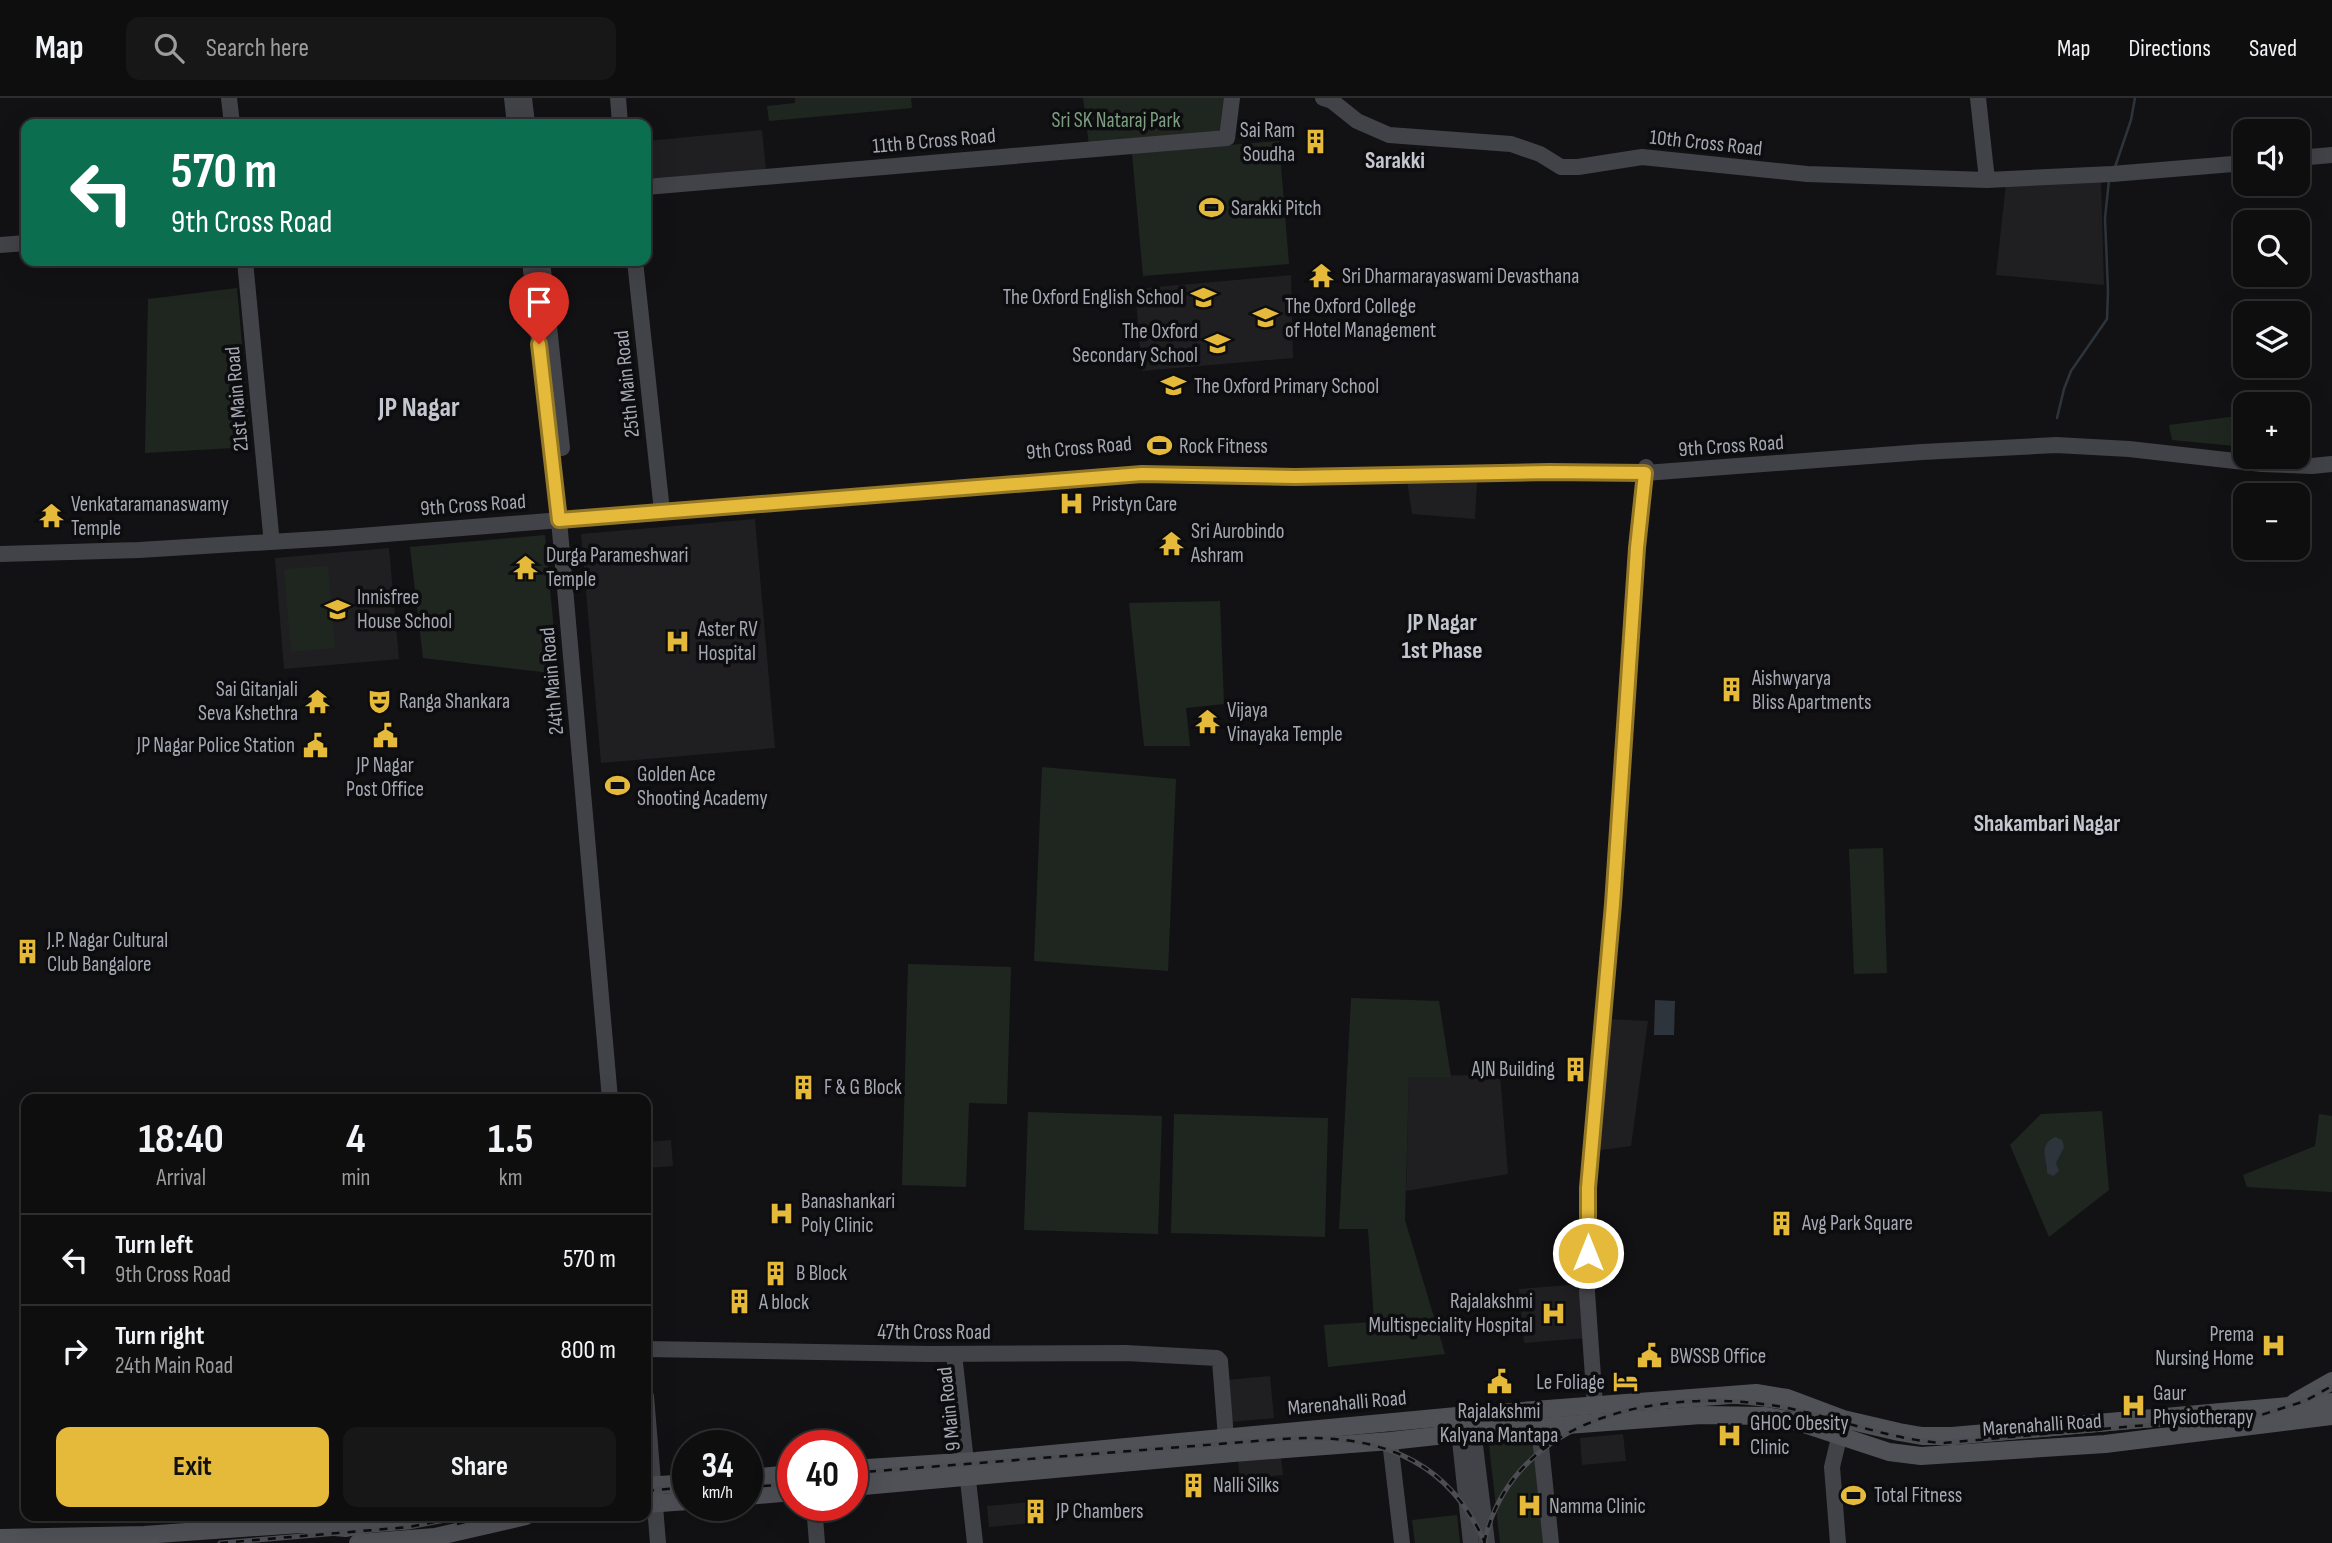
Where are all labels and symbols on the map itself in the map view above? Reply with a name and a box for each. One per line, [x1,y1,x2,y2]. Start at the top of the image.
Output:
park label: Sri SK Nataraj Park [1052,108,1180,133]
place label: Sai Ram Soudha [1240,118,1295,167]
street label: 11th B Cross Road [871,123,997,159]
street label: 10th Cross Road [1648,125,1764,161]
building icon: Sai Ram Soudha [1301,128,1329,156]
district label: Sarakki [1365,147,1425,175]
sports icon: Sarakki Pitch [1197,194,1225,222]
place label: Sarakki Pitch [1231,196,1322,221]
temple icon: Sri Dharmarayaswami Devasthana [1308,262,1336,290]
place label: Sri Dharmarayaswami Devasthana [1342,264,1579,289]
pin [509,272,569,344]
school or university icon: The Oxford English School [1190,283,1218,311]
place label: The Oxford English School [1003,285,1184,310]
place label: The Oxford College of Hotel Management [1285,294,1436,343]
school or university icon: The Oxford College of Hotel Management [1251,304,1279,332]
place label: The Oxford Secondary School [1072,319,1198,368]
street label: 25th Main Road [609,329,645,439]
school or university icon: The Oxford Secondary School [1204,329,1232,357]
street label: 21st Main Road [220,346,254,452]
school or university icon: The Oxford Primary School [1160,372,1188,400]
place label: The Oxford Primary School [1194,374,1379,399]
district label: JP Nagar [377,391,460,424]
street label: 9th Cross Road [1677,430,1785,462]
street label: 9th Cross Road [1025,431,1133,465]
sports icon: Rock Fitness [1145,432,1173,460]
place label: Rock Fitness [1179,434,1268,459]
street label: 9th Cross Road [419,489,527,521]
hospital icon: Pristyn Care [1058,490,1086,518]
place label: Venkataramanaswamy Temple [71,492,229,541]
place label: Pristyn Care [1092,492,1177,517]
temple icon: Venkataramanaswamy Temple [37,502,65,530]
place label: Sri Aurobindo Ashram [1190,519,1285,568]
temple icon: Sri Aurobindo Ashram [1157,529,1185,557]
place label: Durga Parameshwari Temple [546,543,689,592]
temple icon: Durga Parameshwari Temple [512,553,540,581]
place label: Innisfree House School [357,585,452,634]
school or university icon: Innisfree House School [323,595,351,623]
district label: JP Nagar 1st Phase [1401,608,1483,665]
place label: Aster RV Hospital [697,617,758,666]
street label: 24th Main Road [535,626,569,736]
hospital icon: Aster RV Hospital [664,627,692,655]
place label: Aishwyarya Bliss Apartments [1751,666,1871,715]
building icon: Aishwyarya Bliss Apartments [1718,676,1746,704]
place label: Sai Gitanjali Seva Kshethra [198,677,298,726]
temple icon: Sai Gitanjali Seva Kshethra [304,687,332,715]
theatre icon: Ranga Shankara [365,687,393,715]
place label: Ranga Shankara [399,689,510,714]
place label: Vijaya Vinayaka Temple [1227,698,1343,747]
temple icon: Vijaya Vinayaka Temple [1193,708,1221,736]
public building icon: JP Nagar Post Office [371,722,399,750]
public building icon: JP Nagar Police Station [301,731,329,759]
place label: JP Nagar Police Station [136,733,295,758]
place label: JP Nagar Post Office [346,753,424,802]
place label: Golden Ace Shooting Academy [637,762,768,811]
sports icon: Golden Ace Shooting Academy [603,772,631,800]
district label: Shakambari Nagar [1974,810,2120,838]
place label: J.P. Nagar Cultural Club Bangalore [46,928,168,977]
building icon: J.P. Nagar Cultural Club Bangalore [13,938,41,966]
building icon: AJN Building [1561,1055,1589,1083]
place label: AJN Building [1470,1057,1555,1082]
building icon: F & G Block [790,1073,818,1101]
place label: F & G Block [824,1075,902,1100]
place label: Banashankari Poly Clinic [801,1189,895,1238]
hospital icon: Banashankari Poly Clinic [767,1199,795,1227]
building icon: Avg Park Square [1768,1209,1796,1237]
place label: Avg Park Square [1801,1211,1913,1236]
position arrow [1551,1216,1625,1290]
building icon: B Block [762,1259,790,1287]
place label: B Block [796,1261,847,1286]
building icon: A block [725,1288,753,1316]
place label: Rajalakshmi Multispeciality Hospital [1369,1289,1533,1338]
place label: A block [758,1290,809,1315]
hospital icon: Rajalakshmi Multispeciality Hospital [1539,1299,1567,1327]
street label: 47th Cross Road [877,1320,991,1345]
place label: Prema Nursing Home [2155,1322,2254,1371]
hospital icon: Prema Nursing Home [2260,1332,2288,1360]
public building icon: BWSSB Office [1636,1342,1664,1370]
place label: BWSSB Office [1670,1344,1766,1369]
street label: 9 Main Road [932,1366,966,1452]
public building icon: Rajalakshmi Kalyana Mantapa [1485,1368,1513,1396]
hotel icon: Le Foliage [1611,1368,1639,1396]
place label: Le Foliage [1536,1370,1605,1395]
place label: Gaur Physiotherapy [2153,1381,2253,1430]
street label: Marenahalli Road [1286,1385,1408,1421]
hospital icon: Gaur Physiotherapy [2119,1391,2147,1419]
place label: Rajalakshmi Kalyana Mantapa [1440,1399,1558,1448]
street label: Marenahalli Road [1982,1408,2102,1442]
place label: GHOC Obesity Clinic [1750,1411,1849,1460]
hospital icon: GHOC Obesity Clinic [1716,1421,1744,1449]
speed limit sign: 40 [777,1430,868,1521]
building icon: Nalli Silks [1179,1471,1207,1499]
place label: Nalli Silks [1213,1473,1279,1498]
sports icon: Total Fitness [1840,1481,1868,1509]
place label: Total Fitness [1874,1483,1962,1508]
hospital icon: Namma Clinic [1515,1492,1543,1520]
place label: Namma Clinic [1549,1494,1646,1519]
building icon: JP Chambers [1022,1497,1050,1525]
place label: JP Chambers [1055,1499,1144,1524]

